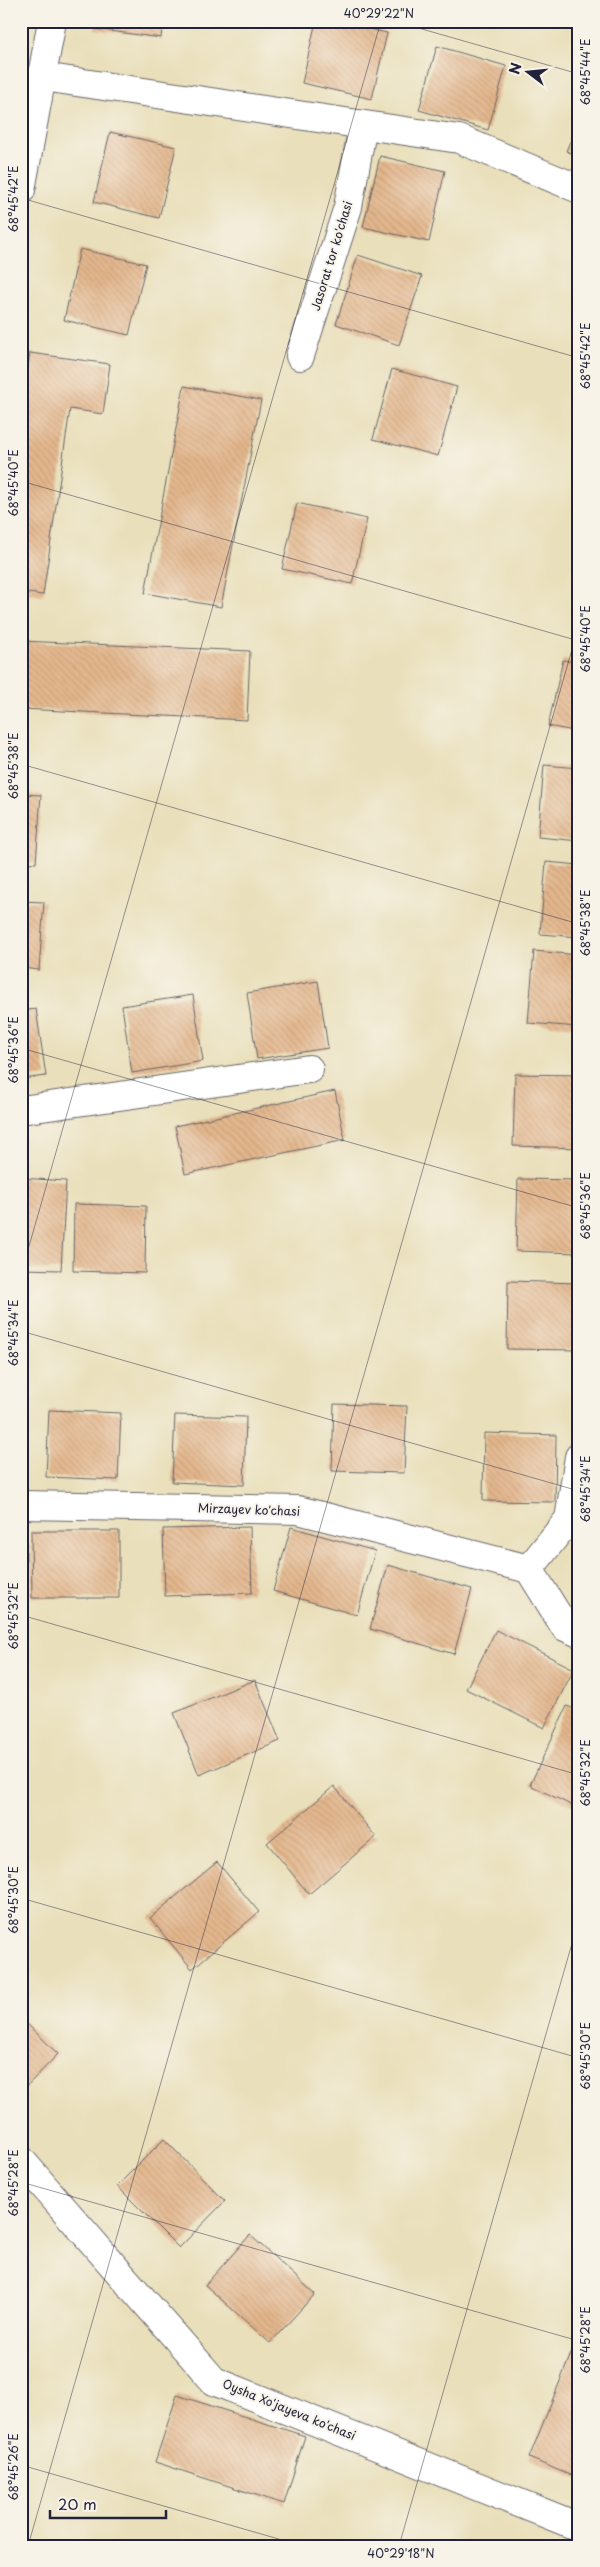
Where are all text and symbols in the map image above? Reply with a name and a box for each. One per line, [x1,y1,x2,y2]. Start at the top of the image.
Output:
text: 40°29'22"N [344,4,414,22]
text: 68°45'44"E [576,39,594,105]
north arrow [502,48,552,98]
text: N [503,60,527,77]
text: 68°45'42"E [4,166,22,232]
street label: Jasorat tor ko'chasi [306,199,356,313]
text: 68°45'42"E [576,323,594,389]
text: 68°45'40"E [4,449,22,517]
text: 68°45'40"E [576,605,594,673]
text: 68°45'38"E [4,733,22,799]
text: 68°45'38"E [576,890,594,956]
text: 68°45'36"E [4,1016,22,1084]
text: 68°45'36"E [576,1172,594,1240]
text: 68°45'34"E [4,1299,22,1367]
text: 68°45'34"E [576,1455,594,1523]
street label: Mirzayev ko'chasi [198,1498,300,1520]
text: 68°45'32"E [4,1582,22,1650]
text: 68°45'32"E [576,1739,594,1807]
text: 68°45'30"E [4,1866,22,1934]
text: 68°45'30"E [576,2022,594,2090]
text: 68°45'28"E [4,2149,22,2217]
text: 68°45'28"E [576,2306,594,2374]
street label: Oysha Xo'jayeva ko'chasi [220,2374,359,2444]
text: 68°45'26"E [4,2433,22,2501]
scale bar [50,2487,166,2519]
text: 20 m [58,2492,97,2515]
text: 40°29'18"N [367,2544,435,2562]

